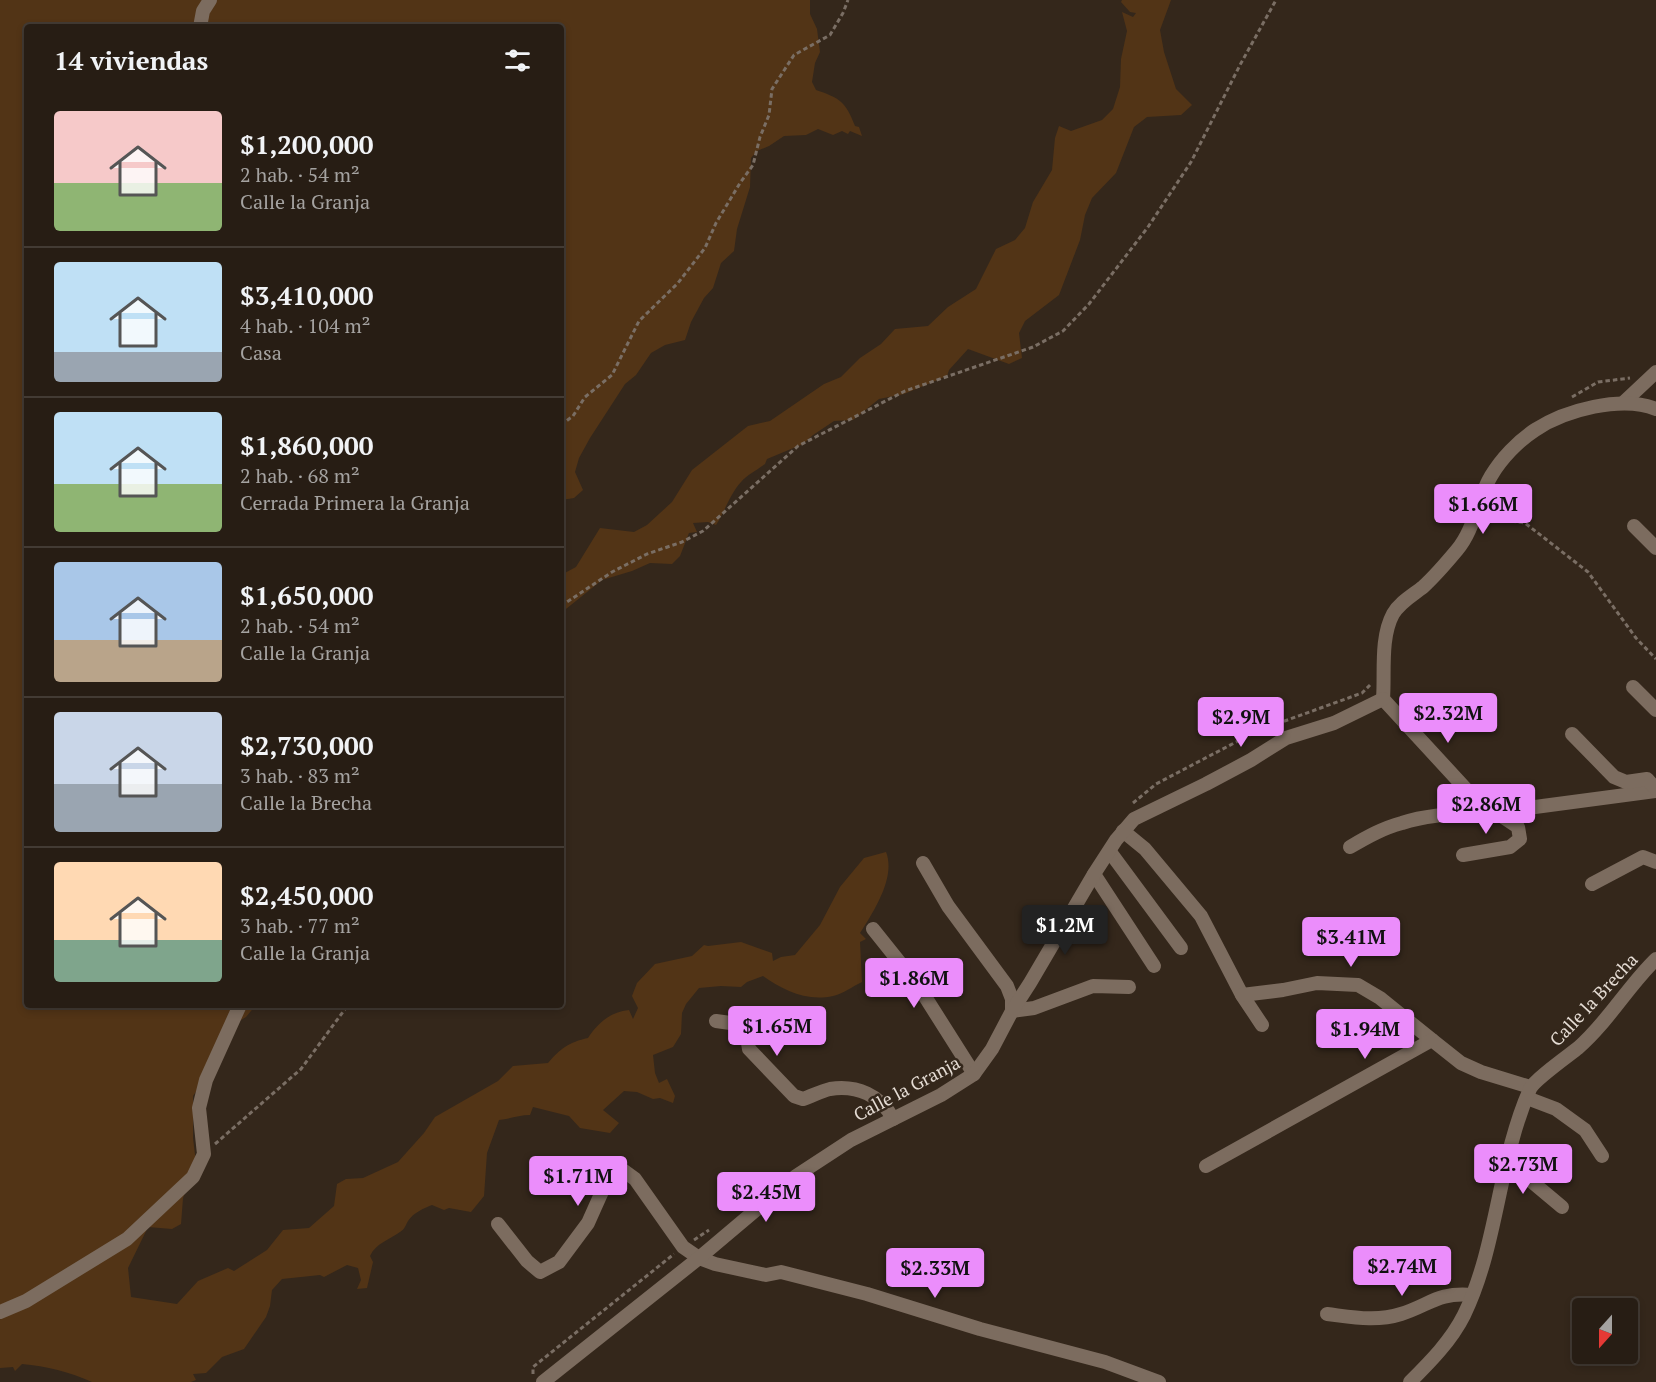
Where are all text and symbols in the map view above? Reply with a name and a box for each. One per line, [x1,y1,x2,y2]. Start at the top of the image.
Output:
text: 14 viviendas [54,43,208,77]
icon: filters [501,44,534,77]
text: $1,200,000 [240,127,373,161]
icon: home [102,135,174,207]
text: 2 hab. · 54 m² [240,161,360,188]
text: Calle la Granja [240,188,370,215]
text: $3,410,000 [240,278,373,312]
icon: home [102,286,174,358]
text: 4 hab. · 104 m² [240,312,370,339]
text: Casa [240,339,282,366]
text: $1,860,000 [240,428,373,462]
icon: home [102,436,174,508]
text: 2 hab. · 68 m² [240,462,360,489]
pin: $1.66M [1434,484,1532,535]
text: Cerrada Primera la Granja [240,489,470,516]
text: $1.66M [1448,490,1518,517]
text: $1,650,000 [240,578,373,612]
icon: home [102,586,174,658]
text: 2 hab. · 54 m² [240,612,360,639]
text: Calle la Granja [240,639,370,666]
pin: $2.32M [1399,693,1497,744]
pin: $2.9M [1199,697,1283,748]
text: $2.32M [1413,699,1483,726]
text: $2.9M [1212,703,1270,730]
text: $2,730,000 [240,728,373,762]
icon: home [102,736,174,808]
text: 3 hab. · 83 m² [240,762,360,789]
pin: $2.86M [1437,784,1535,835]
text: Calle la Brecha [240,789,372,816]
text: $2.86M [1451,790,1521,817]
text: $2,450,000 [240,878,373,912]
icon: home [102,886,174,958]
pin: $1.2M [1023,905,1107,956]
text: $1.2M [1036,911,1094,938]
text: 3 hab. · 77 m² [240,912,360,939]
pin: $3.41M [1302,917,1400,968]
text: $3.41M [1316,923,1386,950]
text: Calle la Granja [240,939,370,966]
street label: Calle la Brecha [1544,948,1643,1051]
pin: $1.86M [865,958,963,1009]
text: $1.86M [879,964,949,991]
pin: $1.65M [728,1006,826,1057]
pin: $1.94M [1316,1009,1414,1060]
text: $1.65M [742,1012,812,1039]
text: $1.94M [1330,1015,1400,1042]
street label: Calle la Granja [849,1050,964,1126]
pin: $2.73M [1474,1144,1572,1195]
text: $2.73M [1488,1150,1558,1177]
pin: $1.71M [529,1156,627,1207]
text: $1.71M [543,1162,613,1189]
pin: $2.45M [717,1172,815,1223]
text: $2.45M [731,1178,801,1205]
pin: $2.74M [1353,1246,1451,1297]
pin: $2.33M [886,1248,984,1299]
text: $2.74M [1367,1252,1437,1279]
text: $2.33M [900,1254,970,1281]
north arrow [1572,1298,1638,1364]
map controls [1572,1298,1638,1364]

